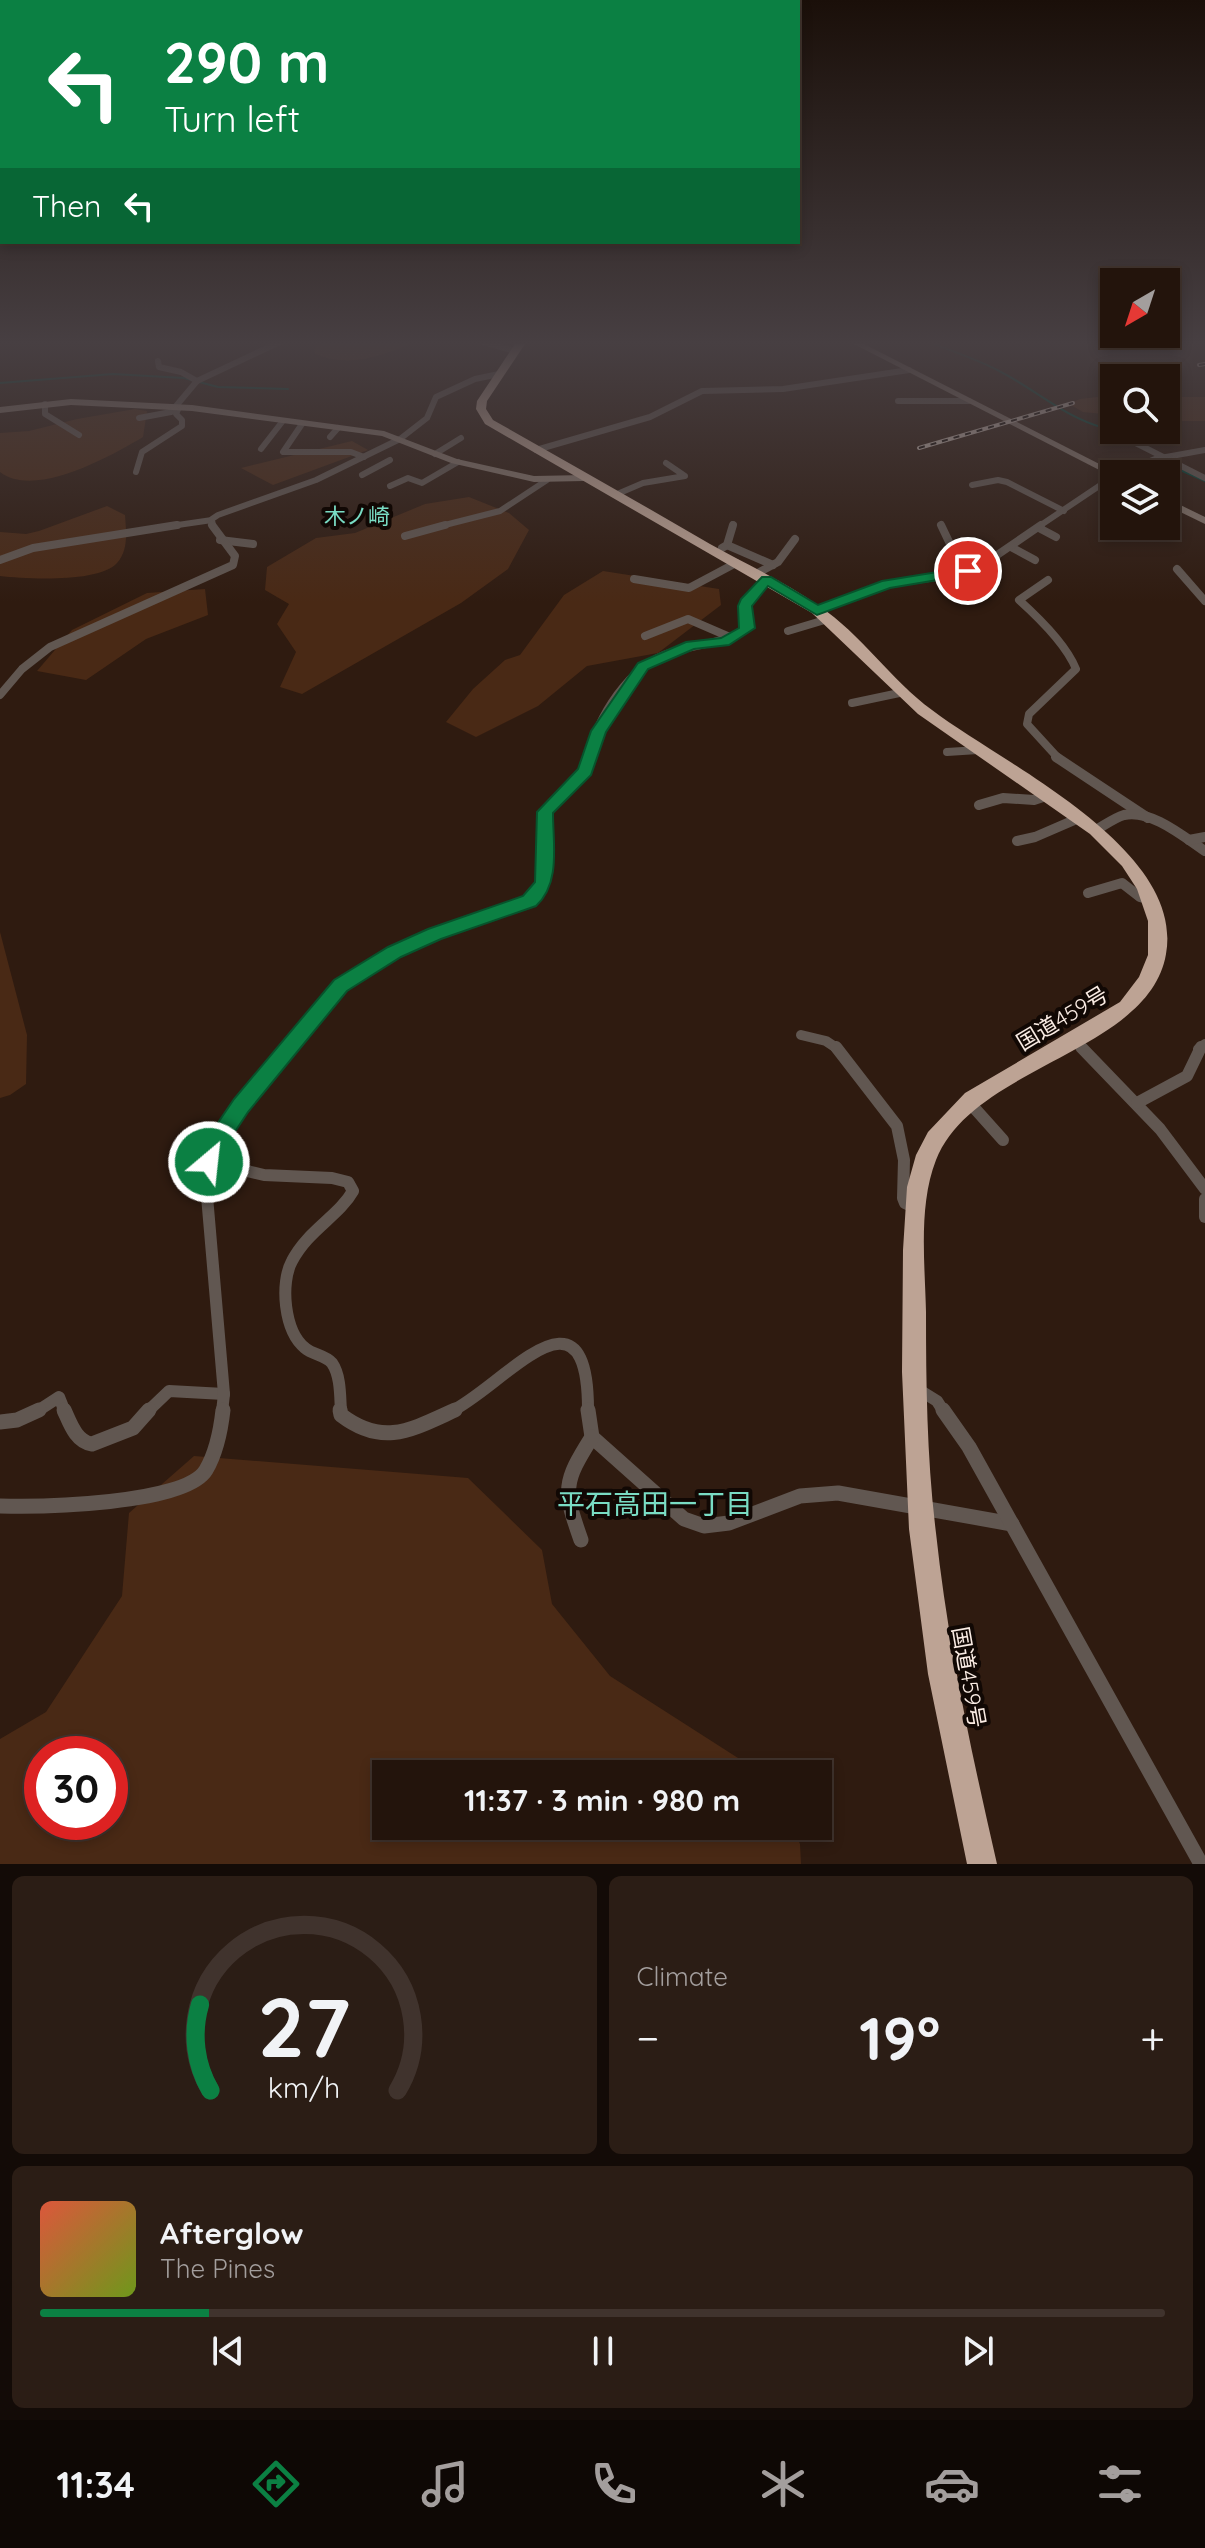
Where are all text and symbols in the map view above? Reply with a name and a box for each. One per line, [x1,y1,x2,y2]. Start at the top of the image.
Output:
text: 290 m [164,27,329,97]
icon: left [32,32,136,136]
text: Turn left [164,96,300,141]
icon: left [117,184,161,228]
text: Then [32,187,101,225]
north arrow [1100,268,1180,348]
map controls [1100,268,1180,540]
button: search [1100,364,1180,444]
button: layers [1100,460,1180,540]
district label: 木ノ崎 [324,502,390,530]
pin [934,537,1002,605]
icon: arrive [946,549,990,593]
street label: 国道459号 [1011,980,1113,1056]
position arrow [167,1120,251,1204]
district label: 平石高田一丁目 [557,1486,753,1521]
street label: 国道459号 [946,1624,992,1730]
speed limit sign: 30 [24,1736,128,1840]
text: 11:37 · 3 min · 980 m [464,1781,740,1819]
text: Climate [637,1960,728,1993]
text: 27 [258,1974,351,2078]
text: 19° [859,2000,940,2075]
text: − [637,2010,659,2065]
text: + [1140,2010,1165,2065]
text: km/h [268,2069,341,2105]
text: Afterglow [160,2214,303,2252]
text: The Pines [160,2252,275,2285]
icon: previous [206,2329,250,2373]
icon: pause [581,2329,625,2373]
icon: next [956,2329,1000,2373]
icon: directions [248,2456,304,2512]
icon: music [417,2456,473,2512]
icon: phone [586,2456,642,2512]
icon: climate [755,2456,811,2512]
icon: car [924,2456,980,2512]
icon: filters [1092,2456,1148,2512]
text: 11:34 [56,2462,135,2507]

